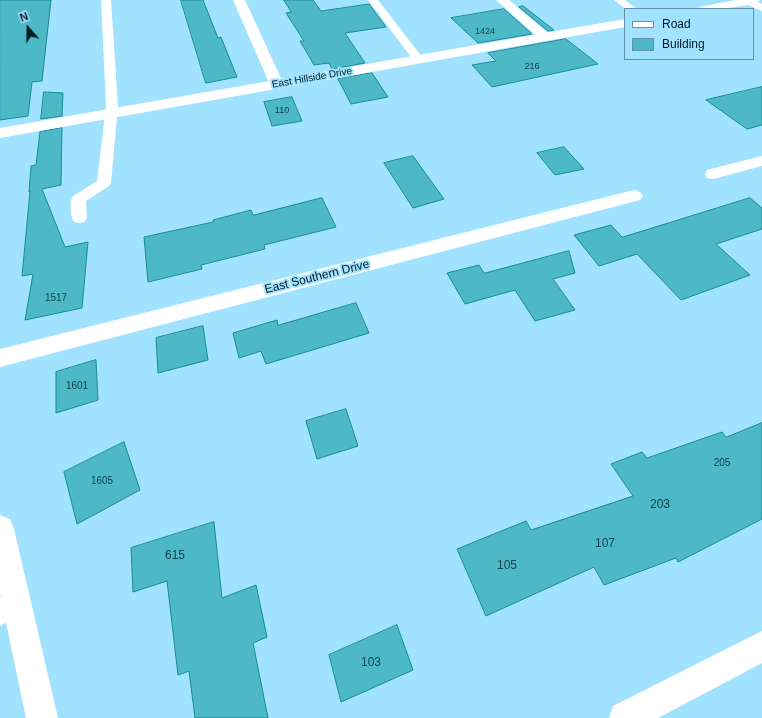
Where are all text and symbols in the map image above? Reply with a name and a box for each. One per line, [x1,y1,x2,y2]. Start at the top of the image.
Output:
north arrow [8,8,48,48]
legend [624,8,754,60]
text: N [18,10,30,24]
text: Road [662,17,691,31]
house number: 1424 [475,27,495,37]
text: Building [662,37,705,51]
house number: 216 [524,62,540,72]
street label: East Hillside Drive [271,65,353,91]
house number: 110 [275,106,289,116]
street label: East Southern Drive [263,257,371,297]
house number: 1517 [45,292,67,304]
house number: 1601 [66,380,88,392]
house number: 205 [714,457,730,469]
house number: 1605 [91,475,113,487]
house number: 203 [650,498,670,512]
house number: 107 [595,537,615,551]
house number: 615 [165,549,185,563]
house number: 105 [497,559,517,573]
house number: 103 [361,656,381,670]

